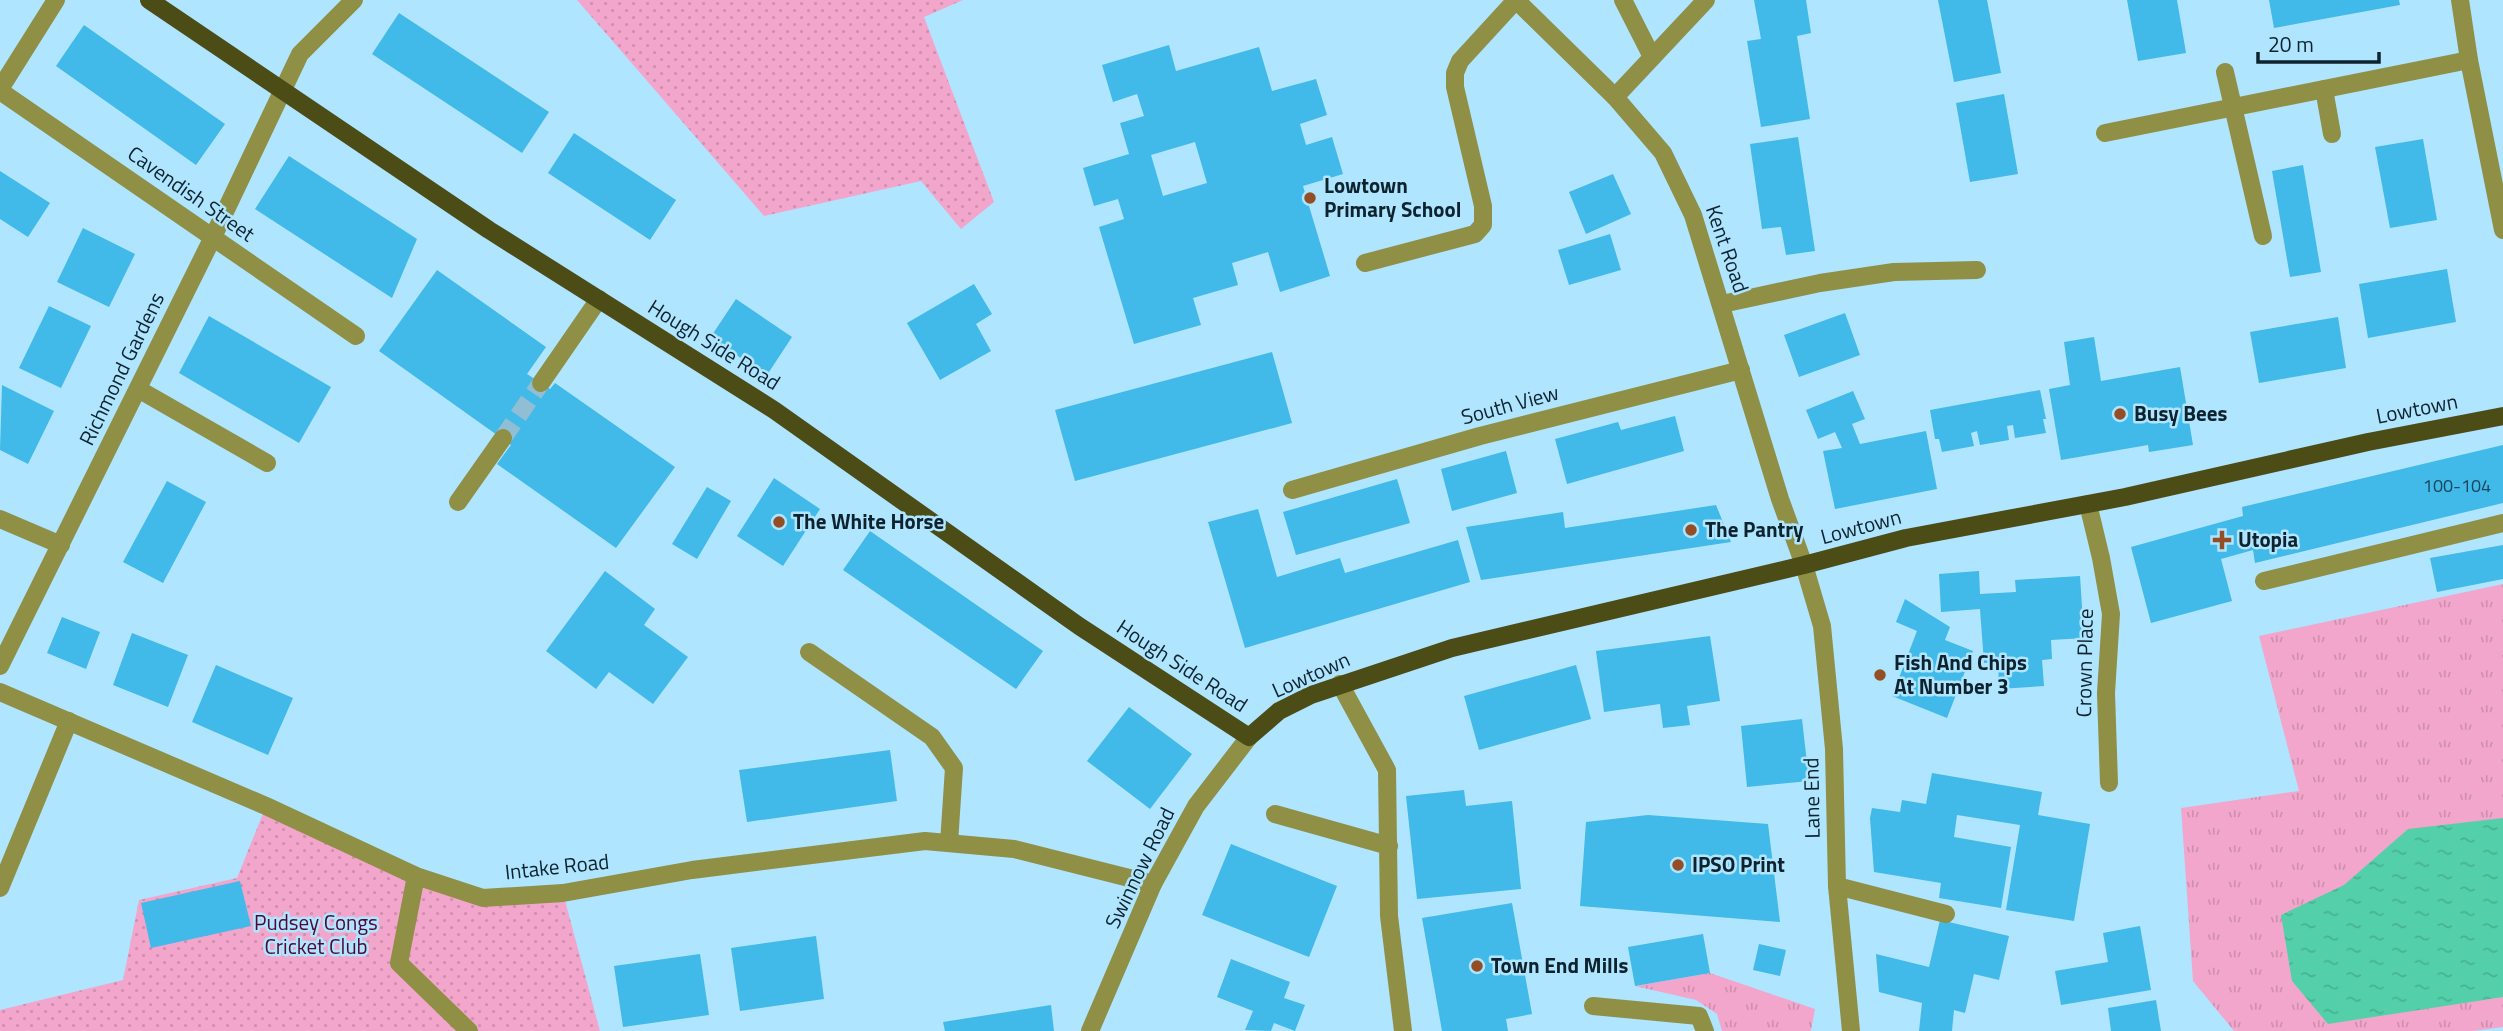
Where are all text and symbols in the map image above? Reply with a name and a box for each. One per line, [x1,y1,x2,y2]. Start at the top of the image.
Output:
scale bar [2258,21,2379,65]
text: 20 m [2268,28,2314,60]
street label: Cavendish Street [121,137,262,249]
place label: Lowtown Primary School [1324,169,1461,225]
marker: Lowtown Primary School [1302,190,1318,206]
street label: Kent Road [1698,200,1758,297]
street label: Richmond Gardens [70,287,172,451]
street label: Hough Side Road [642,291,787,398]
street label: South View [1457,376,1562,432]
street label: Lowtown [2373,384,2460,432]
place label: Busy Bees [2134,397,2227,429]
marker: Busy Bees [2112,406,2128,422]
house number: 100-104 [2423,472,2491,499]
street label: Lowtown [1817,500,1905,552]
place label: The White Horse [793,505,944,537]
place label: The Pantry [1705,513,1804,545]
marker: The White Horse [771,514,787,530]
marker: The Pantry [1683,522,1699,538]
place label: Utopia [2238,523,2298,555]
marker: Utopia [2212,530,2232,550]
street label: Crown Place [2067,608,2101,718]
street label: Hough Side Road [1111,611,1254,720]
street label: Lowtown [1266,643,1355,705]
place label: Fish And Chips At Number 3 [1894,646,2027,702]
marker: Fish And Chips At Number 3 [1872,667,1888,683]
street label: Lane End [1794,757,1828,839]
street label: Swinnow Road [1096,801,1182,934]
street label: Intake Road [503,845,611,887]
place label: IPSO Print [1692,848,1785,880]
marker: IPSO Print [1670,857,1686,873]
park label: Pudsey Congs Cricket Club [254,906,378,962]
place label: Town End Mills [1491,949,1628,981]
marker: Town End Mills [1469,958,1485,974]

